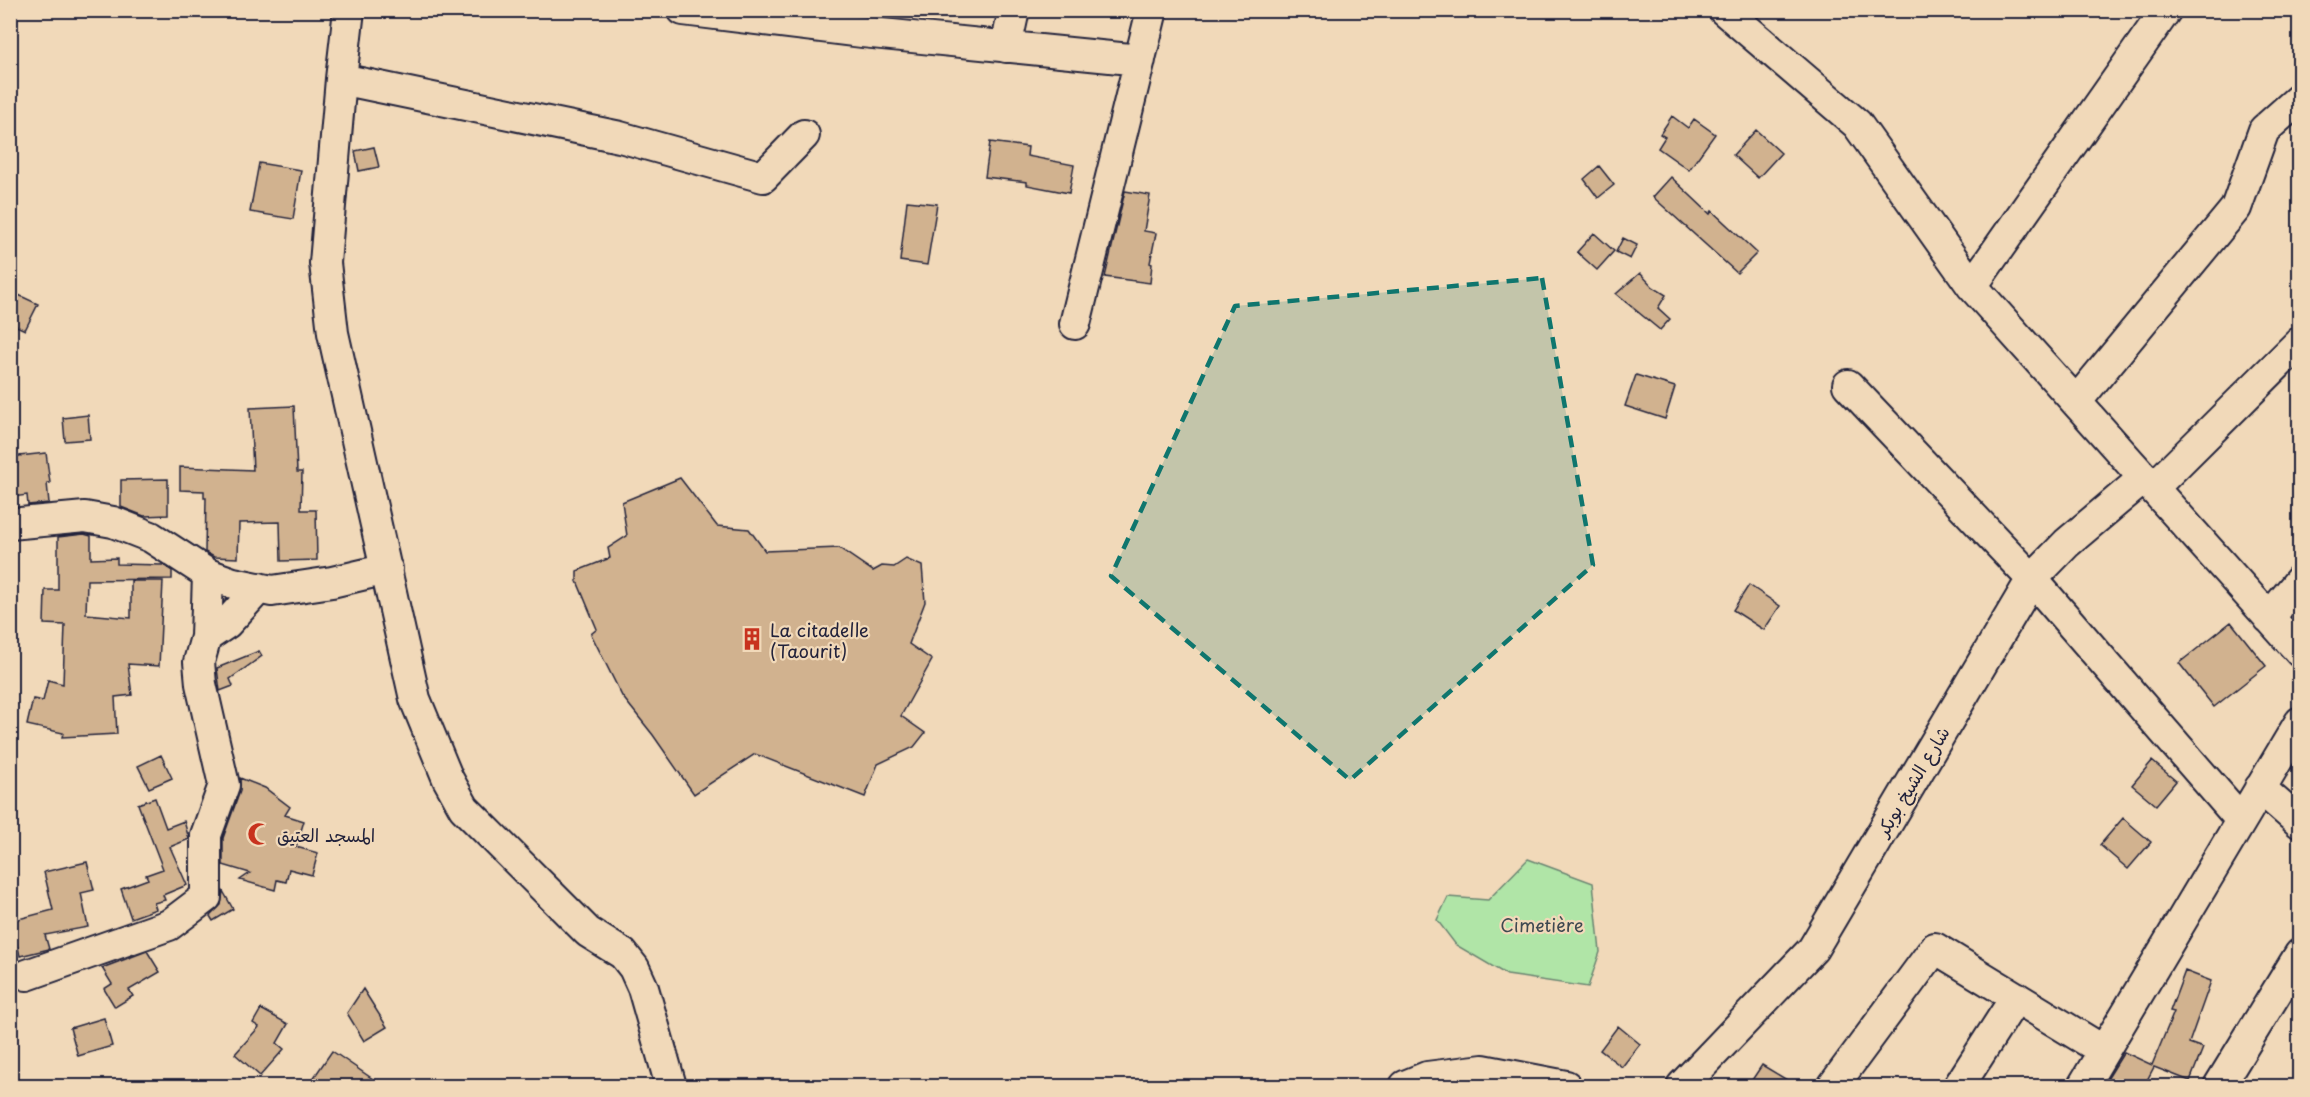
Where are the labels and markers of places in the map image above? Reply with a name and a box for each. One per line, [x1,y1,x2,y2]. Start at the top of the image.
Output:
place label: La citadelle (Taourit) [770,616,869,664]
building icon: La citadelle (Taourit) [739,626,765,652]
mosque icon: المسجد العتيق [246,821,272,847]
place label: المسجد العتيق [277,821,375,848]

